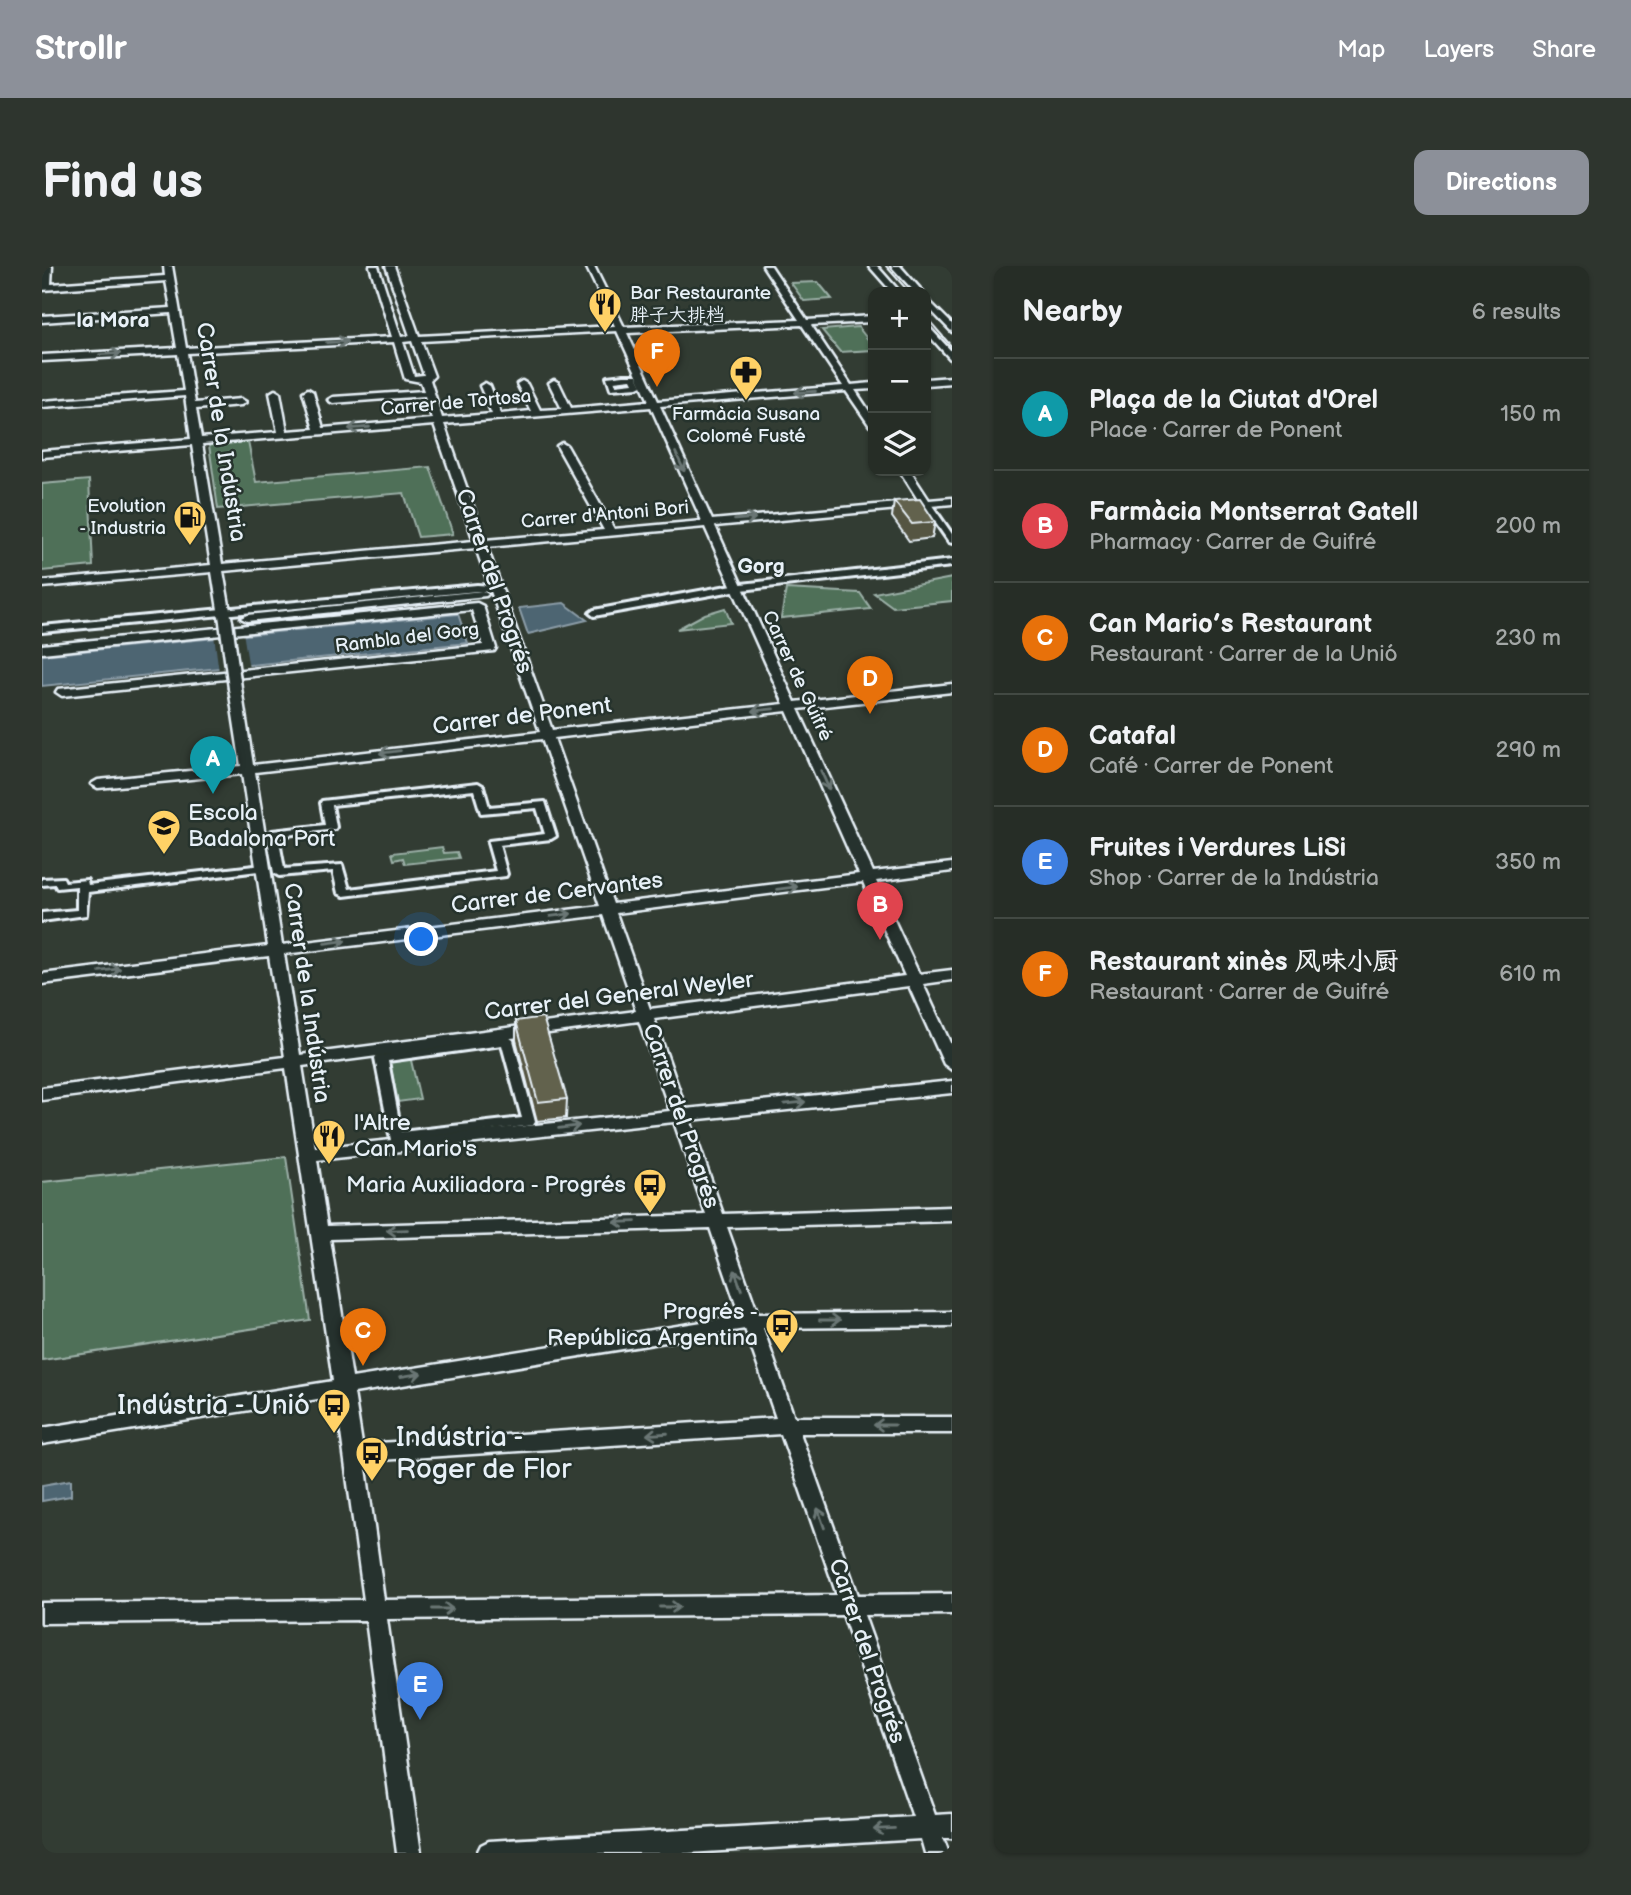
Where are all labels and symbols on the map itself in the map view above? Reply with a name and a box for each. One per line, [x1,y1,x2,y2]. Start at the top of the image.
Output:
place label: Bar Restaurante 胖子大排档 [630,282,771,327]
restaurant icon: Bar Restaurante 胖子大排档 [586,285,624,334]
district label: la Mora [77,308,150,333]
street label: Carrer de la Indústria [190,320,252,544]
pin: F [634,329,680,387]
one-way arrow [326,335,349,348]
one-way arrow [98,347,121,360]
pharmacy icon: Farmàcia Susana Colomé Fusté [727,353,765,402]
street label: Carrer de Tortosa [380,385,532,421]
one-way arrow [794,386,817,399]
place label: Farmàcia Susana Colomé Fusté [672,403,820,448]
one-way arrow [348,422,371,435]
one-way arrow [674,450,687,472]
street label: Carrer del Progrés [449,485,539,677]
place label: Evolution - Industria [79,495,166,540]
street label: Carrer d'Antoni Bori [520,496,690,534]
fuel station icon: Evolution - Industria [171,498,209,547]
one-way arrow [733,512,756,525]
district label: Gorg [737,554,785,579]
street label: Carrer de Guifré [757,607,837,745]
street label: Rambla del Gorg [334,618,480,658]
pin: D [847,656,893,714]
street label: Carrer de Ponent [431,691,613,741]
one-way arrow [752,704,774,717]
pin: A [190,736,236,794]
one-way arrow [380,746,402,759]
one-way arrow [819,769,832,790]
place label: Escola Badalona Port [188,799,335,853]
school or university icon: Escola Badalona Port [145,807,183,856]
street label: Carrer de Cervantes [450,866,664,920]
street label: Carrer de la Indústria [278,881,336,1105]
one-way arrow [775,881,798,894]
pin: B [857,882,903,940]
one-way arrow [550,909,572,922]
your location [404,922,438,956]
one-way arrow [324,935,346,948]
one-way arrow [98,964,121,977]
street label: Carrer del General Weyler [483,966,756,1026]
street label: Carrer del Progrés [636,1020,726,1212]
one-way arrow [783,1096,806,1109]
place label: l'Altre Can Mario's [354,1109,477,1163]
restaurant icon: l'Altre Can Mario's [310,1117,348,1166]
one-way arrow [557,1121,580,1134]
bus stop icon: Maria Auxiliadora - Progrés [631,1166,669,1215]
place label: Maria Auxiliadora - Progrés [346,1171,626,1199]
one-way arrow [613,1216,636,1229]
one-way arrow [386,1224,409,1237]
one-way arrow [731,1270,743,1292]
place label: Progrés - República Argentina [547,1298,758,1352]
bus stop icon: Progrés - República Argentina [763,1306,801,1355]
pin: C [340,1308,386,1366]
one-way arrow [818,1313,841,1327]
one-way arrow [399,1368,422,1381]
bus stop icon: Indústria - Unió [315,1386,353,1435]
place label: Indústria - Unió [117,1389,310,1422]
one-way arrow [873,1418,896,1432]
place label: Indústria - Roger de Flor [396,1421,572,1486]
one-way arrow [645,1427,668,1440]
bus stop icon: Indústria - Roger de Flor [353,1434,391,1483]
one-way arrow [814,1508,826,1530]
street label: Carrer del Progrés [822,1555,912,1747]
one-way arrow [658,1600,681,1614]
one-way arrow [431,1602,454,1616]
pin: E [397,1662,443,1720]
one-way arrow [873,1823,896,1836]

